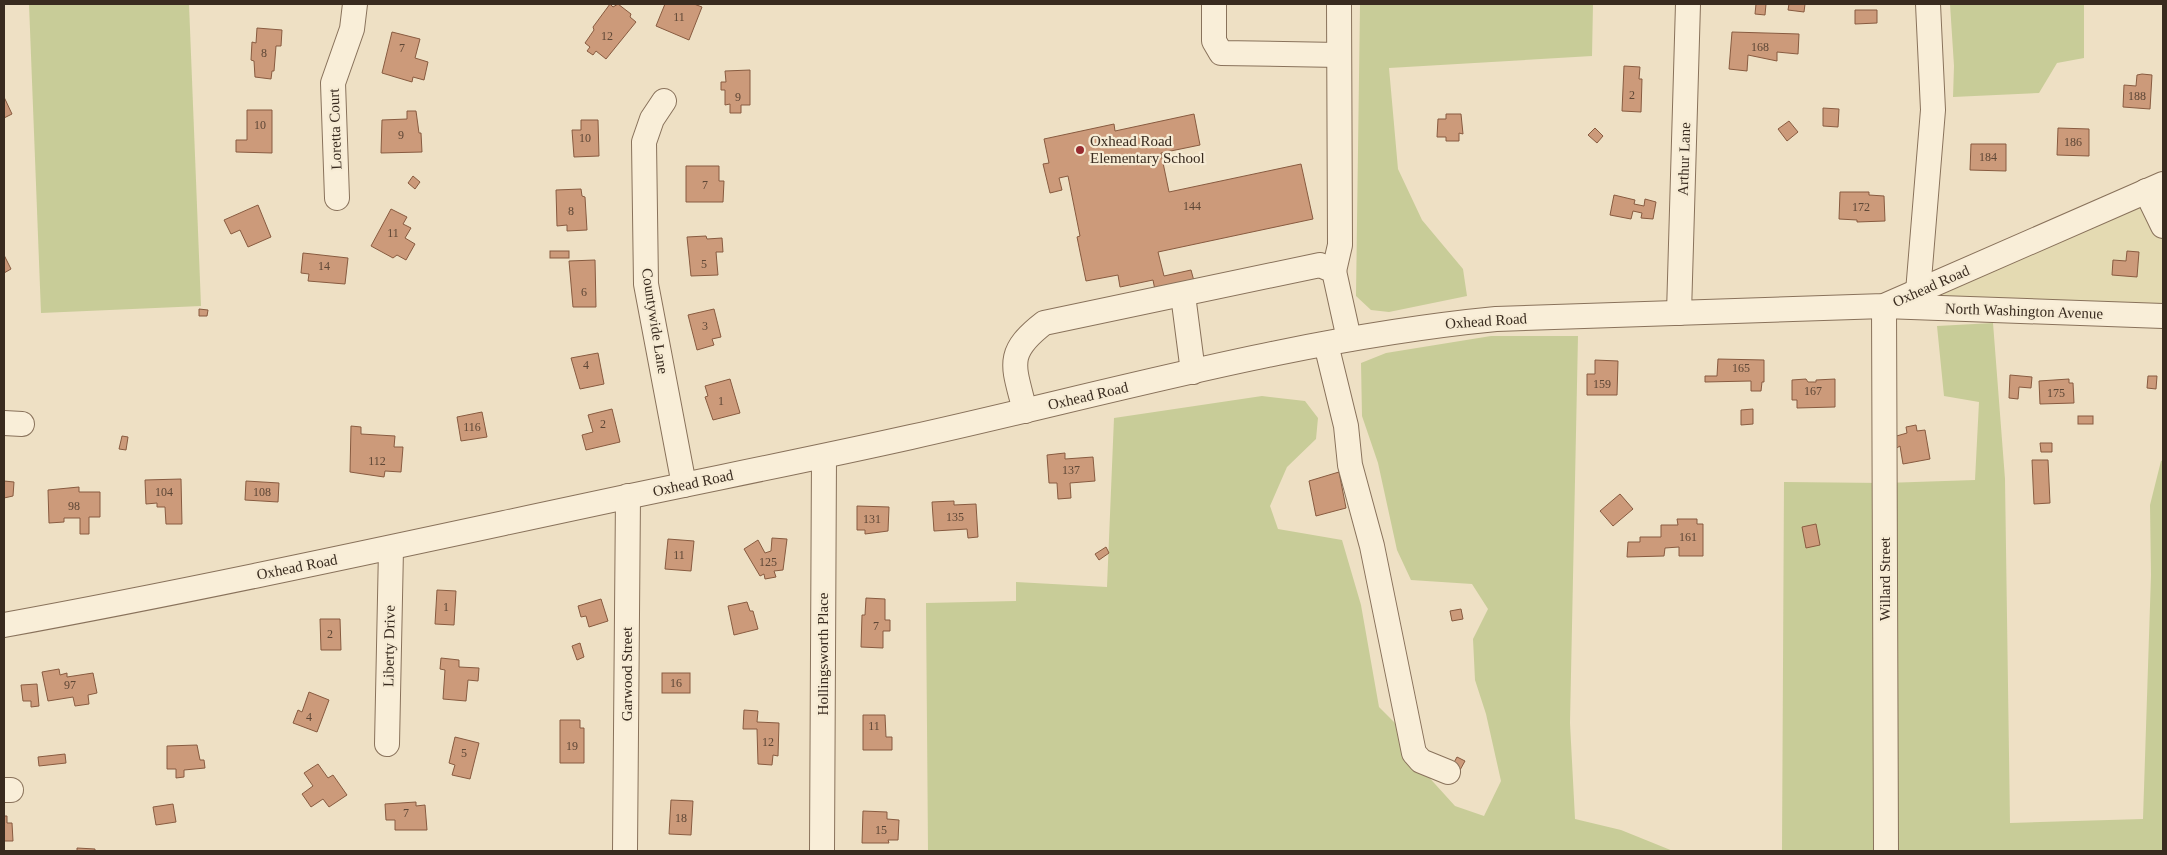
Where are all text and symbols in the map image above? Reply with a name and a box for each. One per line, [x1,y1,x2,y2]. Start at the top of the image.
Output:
house number: 11 [673,10,685,24]
house number: 12 [601,29,613,43]
house number: 168 [1751,40,1769,54]
house number: 7 [399,41,405,55]
house number: 8 [261,46,267,60]
street label: Loretta Court [326,87,344,170]
house number: 2 [1629,88,1635,102]
house number: 188 [2128,89,2146,103]
house number: 9 [735,90,741,104]
house number: 10 [254,118,266,132]
street label: Arthur Lane [1675,122,1693,196]
house number: 9 [398,128,404,142]
house number: 10 [579,131,591,145]
place label: Oxhead Road Elementary School [1090,133,1205,166]
house number: 186 [2064,135,2082,149]
marker: Oxhead Road Elementary School [1074,144,1086,156]
house number: 184 [1979,150,1997,164]
house number: 7 [702,178,708,192]
house number: 144 [1183,199,1201,213]
house number: 172 [1852,200,1870,214]
house number: 8 [568,204,574,218]
house number: 11 [387,226,399,240]
house number: 5 [701,257,707,271]
house number: 14 [318,259,330,273]
street label: Oxhead Road [1890,262,1972,310]
street label: Countywide Lane [639,267,671,375]
house number: 6 [581,285,587,299]
street label: North Washington Avenue [1945,300,2104,322]
street label: Oxhead Road [1445,310,1528,332]
house number: 3 [702,319,708,333]
house number: 4 [583,358,589,372]
house number: 165 [1732,361,1750,375]
house number: 159 [1593,377,1611,391]
street label: Oxhead Road [1046,379,1130,413]
house number: 167 [1804,384,1822,398]
house number: 175 [2047,386,2065,400]
house number: 1 [718,394,724,408]
house number: 2 [600,417,606,431]
house number: 116 [463,420,481,434]
house number: 112 [368,454,386,468]
house number: 137 [1062,463,1080,477]
street label: Oxhead Road [651,467,735,499]
house number: 104 [155,485,173,499]
house number: 108 [253,485,271,499]
house number: 98 [68,499,80,513]
house number: 135 [946,510,964,524]
house number: 131 [863,512,881,526]
house number: 161 [1679,530,1697,544]
street label: Willard Street [1877,536,1893,621]
house number: 11 [673,548,685,562]
street label: Oxhead Road [255,551,339,583]
house number: 125 [759,555,777,569]
street label: Hollingsworth Place [815,592,831,715]
house number: 1 [443,600,449,614]
street label: Liberty Drive [380,605,398,687]
house number: 7 [873,619,879,633]
street label: Garwood Street [619,626,635,721]
house number: 2 [327,627,333,641]
house number: 16 [670,676,682,690]
house number: 97 [64,678,76,692]
house number: 4 [306,710,312,724]
house number: 11 [868,719,880,733]
house number: 12 [762,735,774,749]
house number: 19 [566,739,578,753]
house number: 5 [461,746,467,760]
house number: 7 [403,806,409,820]
house number: 18 [675,811,687,825]
house number: 15 [875,823,887,837]

